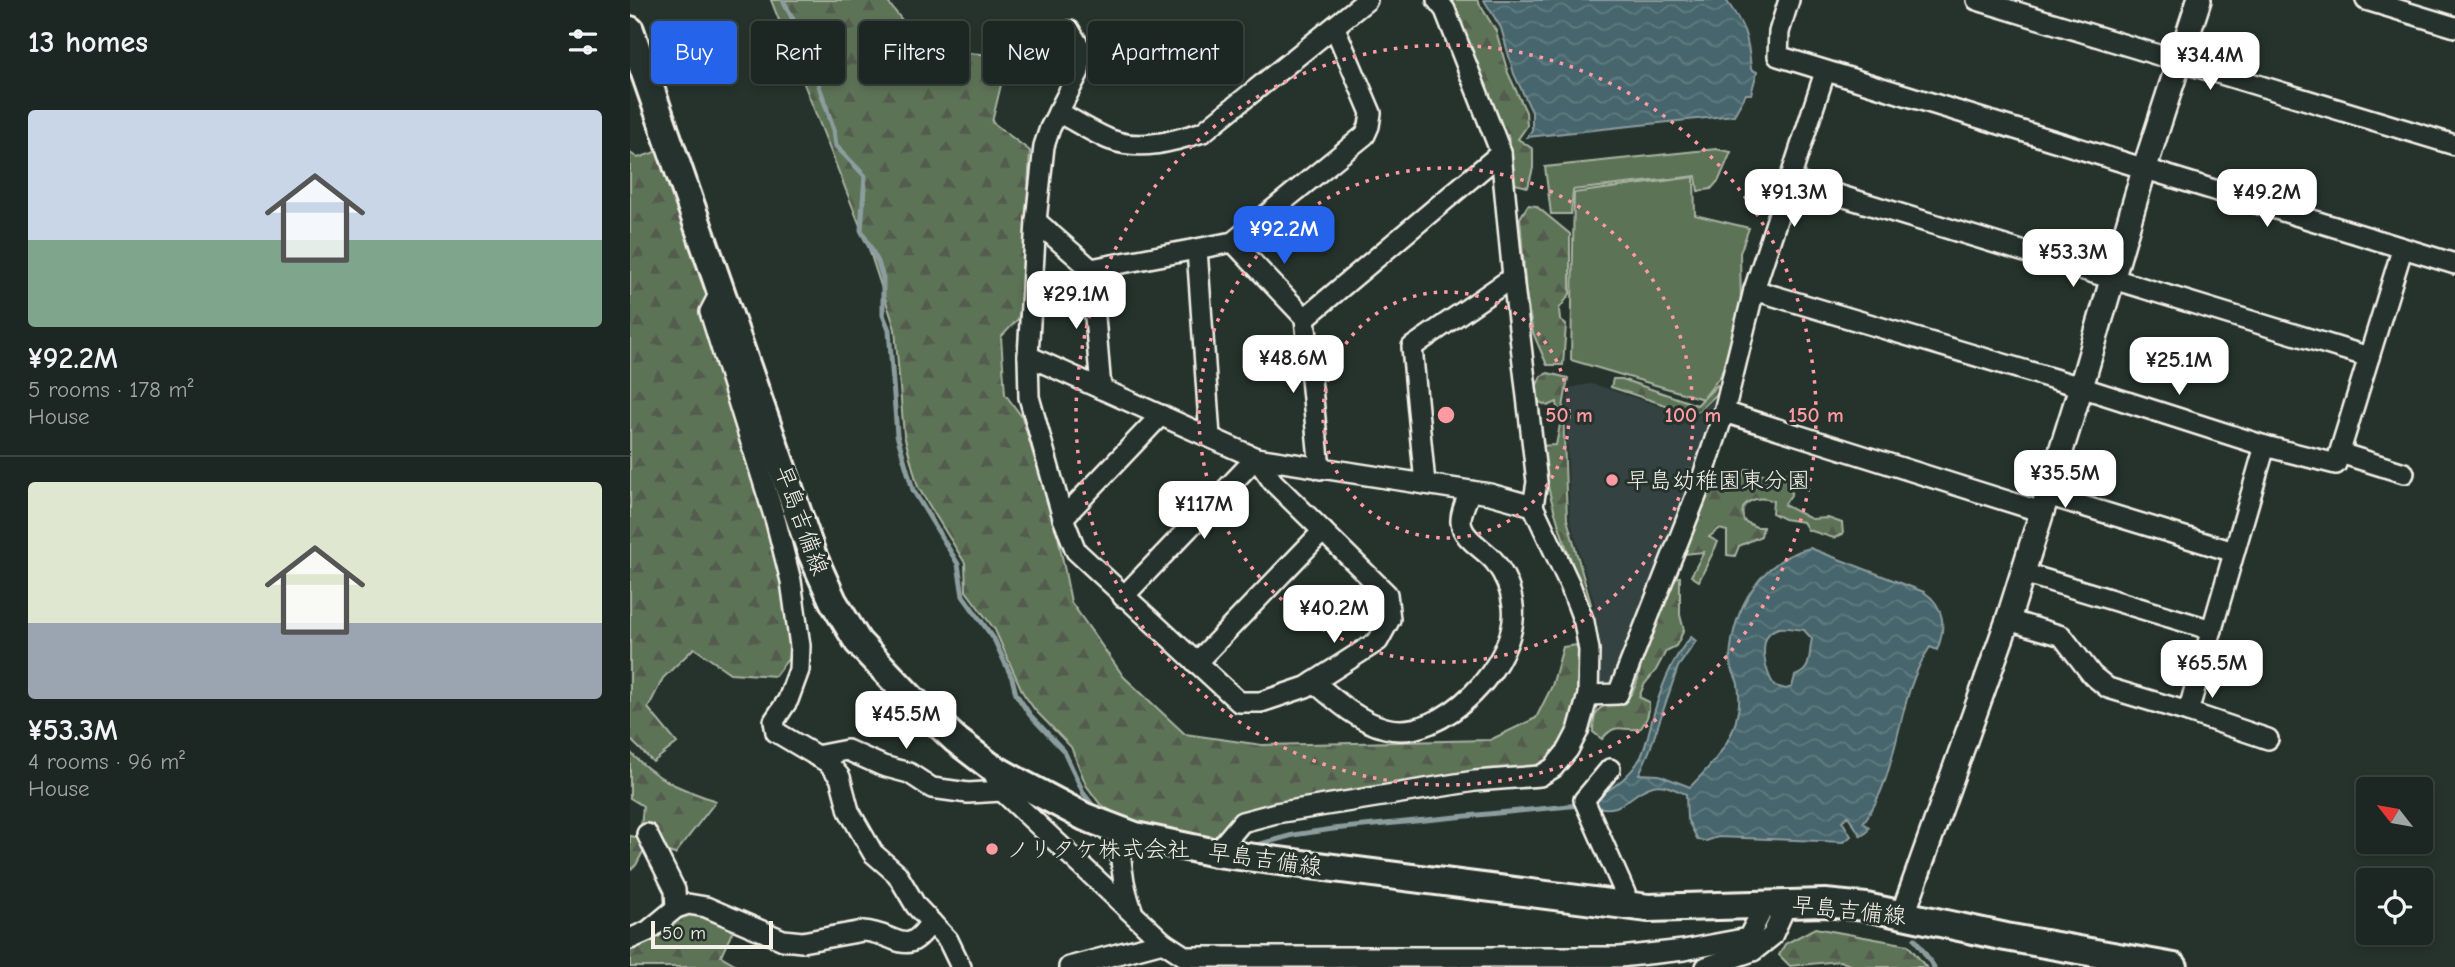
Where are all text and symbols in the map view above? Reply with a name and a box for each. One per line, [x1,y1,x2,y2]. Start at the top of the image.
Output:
chip: Buy [651,21,737,84]
chip: Rent [751,21,845,84]
chip: Filters [859,21,969,84]
chip: New [983,21,1074,84]
chip: Apartment [1088,21,1243,84]
icon: filters [564,23,602,61]
text: 13 homes [28,25,148,60]
pin: ¥34.4M [2153,32,2267,92]
text: ¥34.4M [2177,41,2243,68]
icon: home [252,155,378,281]
pin: ¥91.3M [1737,170,1851,229]
pin: ¥49.2M [2210,170,2324,229]
text: ¥91.3M [1761,178,1827,205]
text: ¥49.2M [2233,178,2301,205]
pin: ¥92.2M [1227,206,1341,266]
text: ¥92.2M [1250,215,1318,242]
pin: ¥53.3M [2016,230,2130,289]
text: ¥53.3M [2039,238,2107,265]
pin: ¥29.1M [1019,272,1133,331]
text: ¥29.1M [1043,280,1109,307]
pin: ¥48.6M [1236,336,1350,395]
pin: ¥25.1M [2122,338,2236,397]
text: ¥92.2M [28,341,118,376]
text: ¥48.6M [1259,344,1327,371]
text: ¥25.1M [2146,346,2212,373]
text: 5 rooms · 178 m² [28,376,193,403]
text: House [28,403,90,430]
centre of rings [1434,403,1458,427]
text: 50 m [1545,403,1593,427]
text: 100 m [1665,403,1721,427]
text: 150 m [1788,403,1844,427]
pin: ¥35.5M [2008,450,2122,510]
text: ¥35.5M [2030,459,2100,486]
street label: 早島吉備線 [769,462,834,579]
place label: 早島幼稚園東分園 [1626,467,1810,494]
marker: 早島幼稚園東分園 [1604,472,1620,488]
pin: ¥117M [1155,482,1253,541]
text: ¥117M [1175,490,1233,517]
icon: home [252,527,378,653]
pin: ¥40.2M [1277,586,1391,645]
text: ¥40.2M [1299,594,1369,621]
pin: ¥65.5M [2155,640,2269,700]
text: ¥65.5M [2177,649,2247,676]
pin: ¥45.5M [849,692,963,751]
text: ¥45.5M [871,700,941,727]
text: ¥53.3M [28,713,118,748]
text: 4 rooms · 96 m² [28,748,185,775]
text: House [28,775,90,802]
north arrow [2356,777,2432,854]
map controls [2356,777,2433,945]
place label: ノリタケ株式会社 [1006,836,1190,863]
street label: 早島吉備線 [1206,838,1324,881]
marker: ノリタケ株式会社 [984,841,1000,857]
button: locate [2356,868,2433,945]
street label: 早島吉備線 [1790,891,1908,930]
scale bar [651,918,774,950]
text: 50 m [662,922,706,944]

